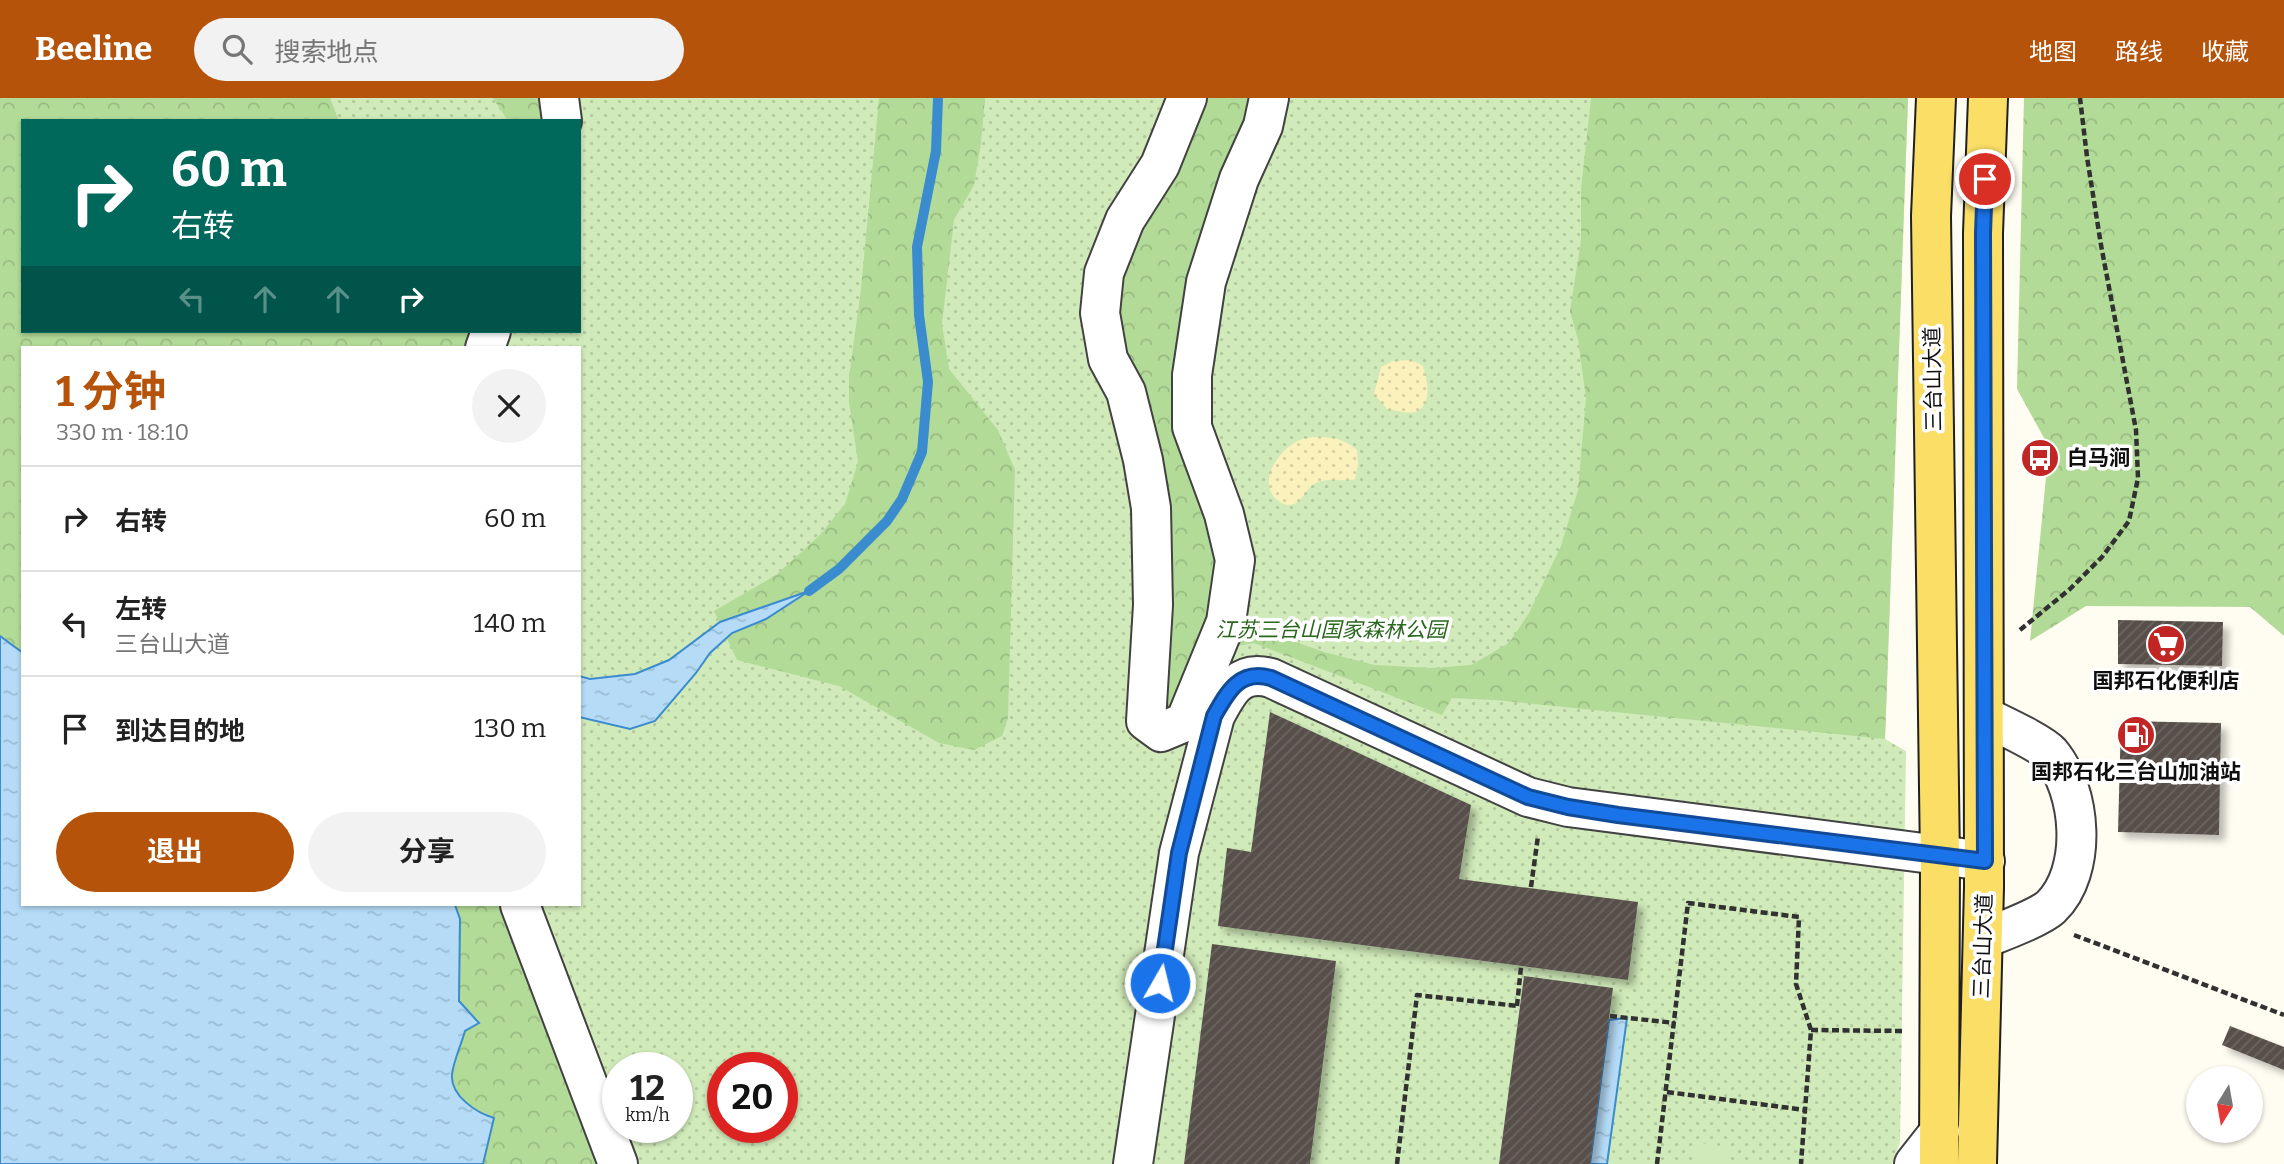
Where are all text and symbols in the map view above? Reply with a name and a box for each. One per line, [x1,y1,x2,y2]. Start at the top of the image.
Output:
search box [194,18,684,81]
text: Beeline [35,29,152,69]
icon: search [218,30,256,68]
text: 搜索地点 [274,37,379,68]
text: 地图 [2029,38,2077,66]
text: 路线 [2115,38,2163,66]
text: 收藏 [2201,38,2249,66]
text: 60 m [171,140,287,199]
icon: right [56,147,147,238]
pin [1955,149,2015,209]
icon: arrive [1966,160,2004,198]
text: 右转 [171,207,235,245]
icon: left [173,280,211,318]
icon: ahead [246,280,284,318]
icon: ahead [319,280,357,318]
icon: right [392,280,430,318]
street label: 三台山大道 [1919,326,1947,432]
text: 1 分钟 [56,367,166,417]
button: close [472,369,546,443]
text: 330 m · 18:10 [56,418,189,446]
bus stop icon: 白马涧 [2019,437,2061,479]
place label: 白马涧 [2067,445,2130,471]
icon: right [56,500,94,538]
text: 60 m [484,503,546,534]
text: 右转 [115,506,167,537]
text: 左转 [115,594,167,625]
icon: left [56,605,94,643]
text: 140 m [474,608,546,639]
park label: 江苏三台山国家森林公园 [1216,617,1449,643]
supermarket icon: 国邦石化便利店 [2145,623,2187,665]
text: 三台山大道 [115,630,230,658]
place label: 国邦石化便利店 [2093,668,2240,694]
icon: arrive [56,710,94,748]
text: 130 m [474,713,546,744]
fuel station icon: 国邦石化三台山加油站 [2115,714,2157,756]
text: 到达目的地 [115,716,245,747]
place label: 国邦石化三台山加油站 [2031,759,2241,785]
button: 退出 [56,812,294,892]
button: 分享 [308,812,546,892]
street label: 三台山大道 [1968,893,1998,999]
position arrow [1123,946,1197,1020]
speed limit sign: 20 [707,1052,798,1143]
north arrow [2186,1066,2263,1143]
map controls [2186,1066,2263,1143]
text: 12 [630,1067,665,1109]
text: km/h [625,1104,670,1126]

